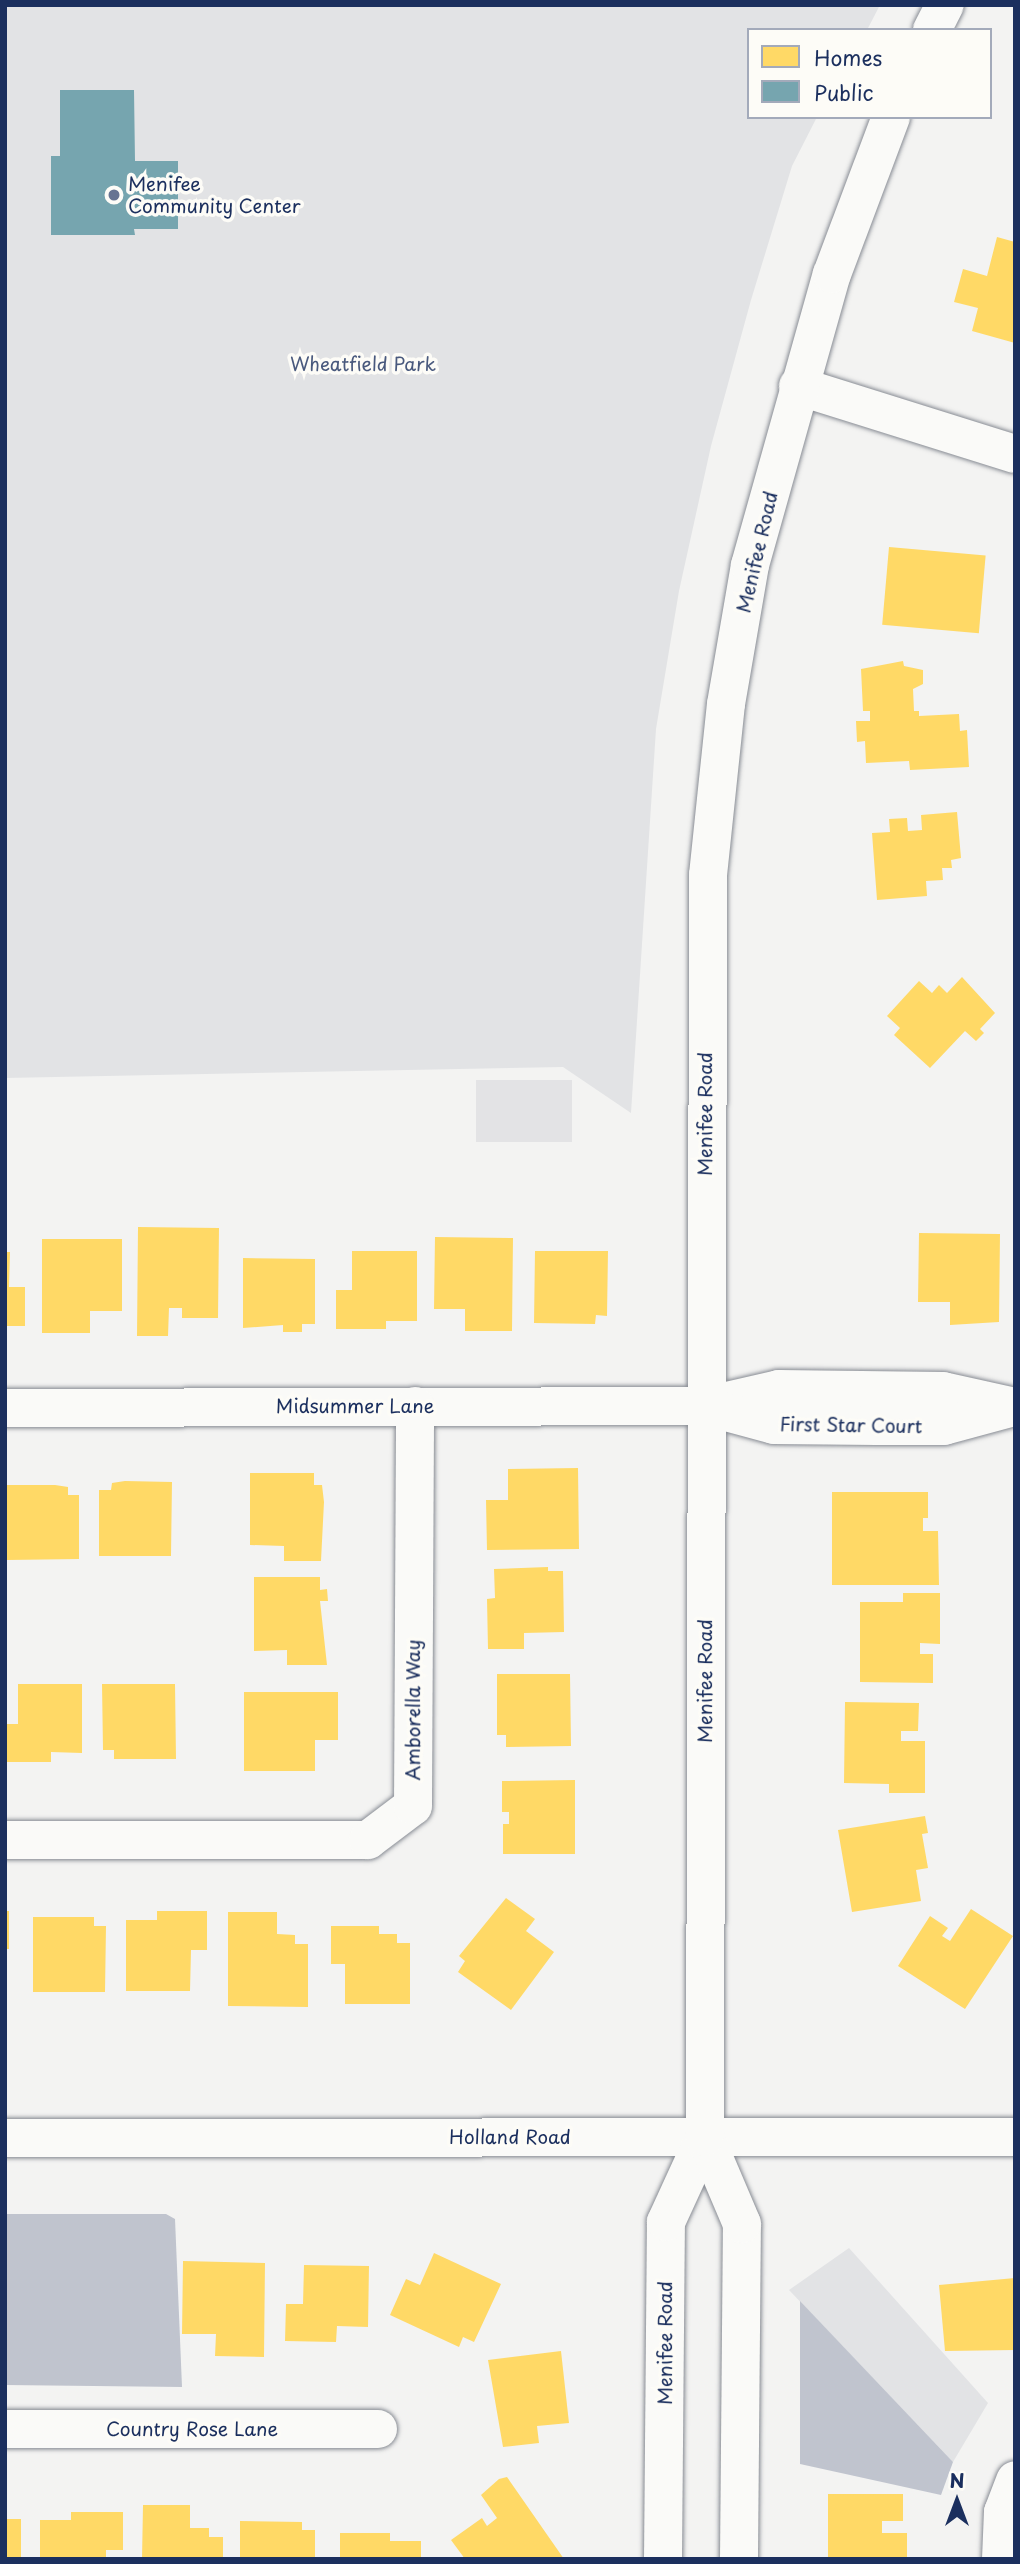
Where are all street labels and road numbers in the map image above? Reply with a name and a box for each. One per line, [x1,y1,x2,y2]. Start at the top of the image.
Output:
street label: Menifee Road [732,488,782,616]
street label: Menifee Road [694,1051,716,1177]
street label: Midsummer Lane [276,1395,434,1417]
street label: First Star Court [778,1412,924,1438]
street label: Menifee Road [694,1618,716,1744]
street label: Amborella Way [402,1639,424,1781]
street label: Holland Road [449,2126,571,2148]
street label: Menifee Road [654,2280,676,2406]
street label: Country Rose Lane [105,2418,279,2440]

